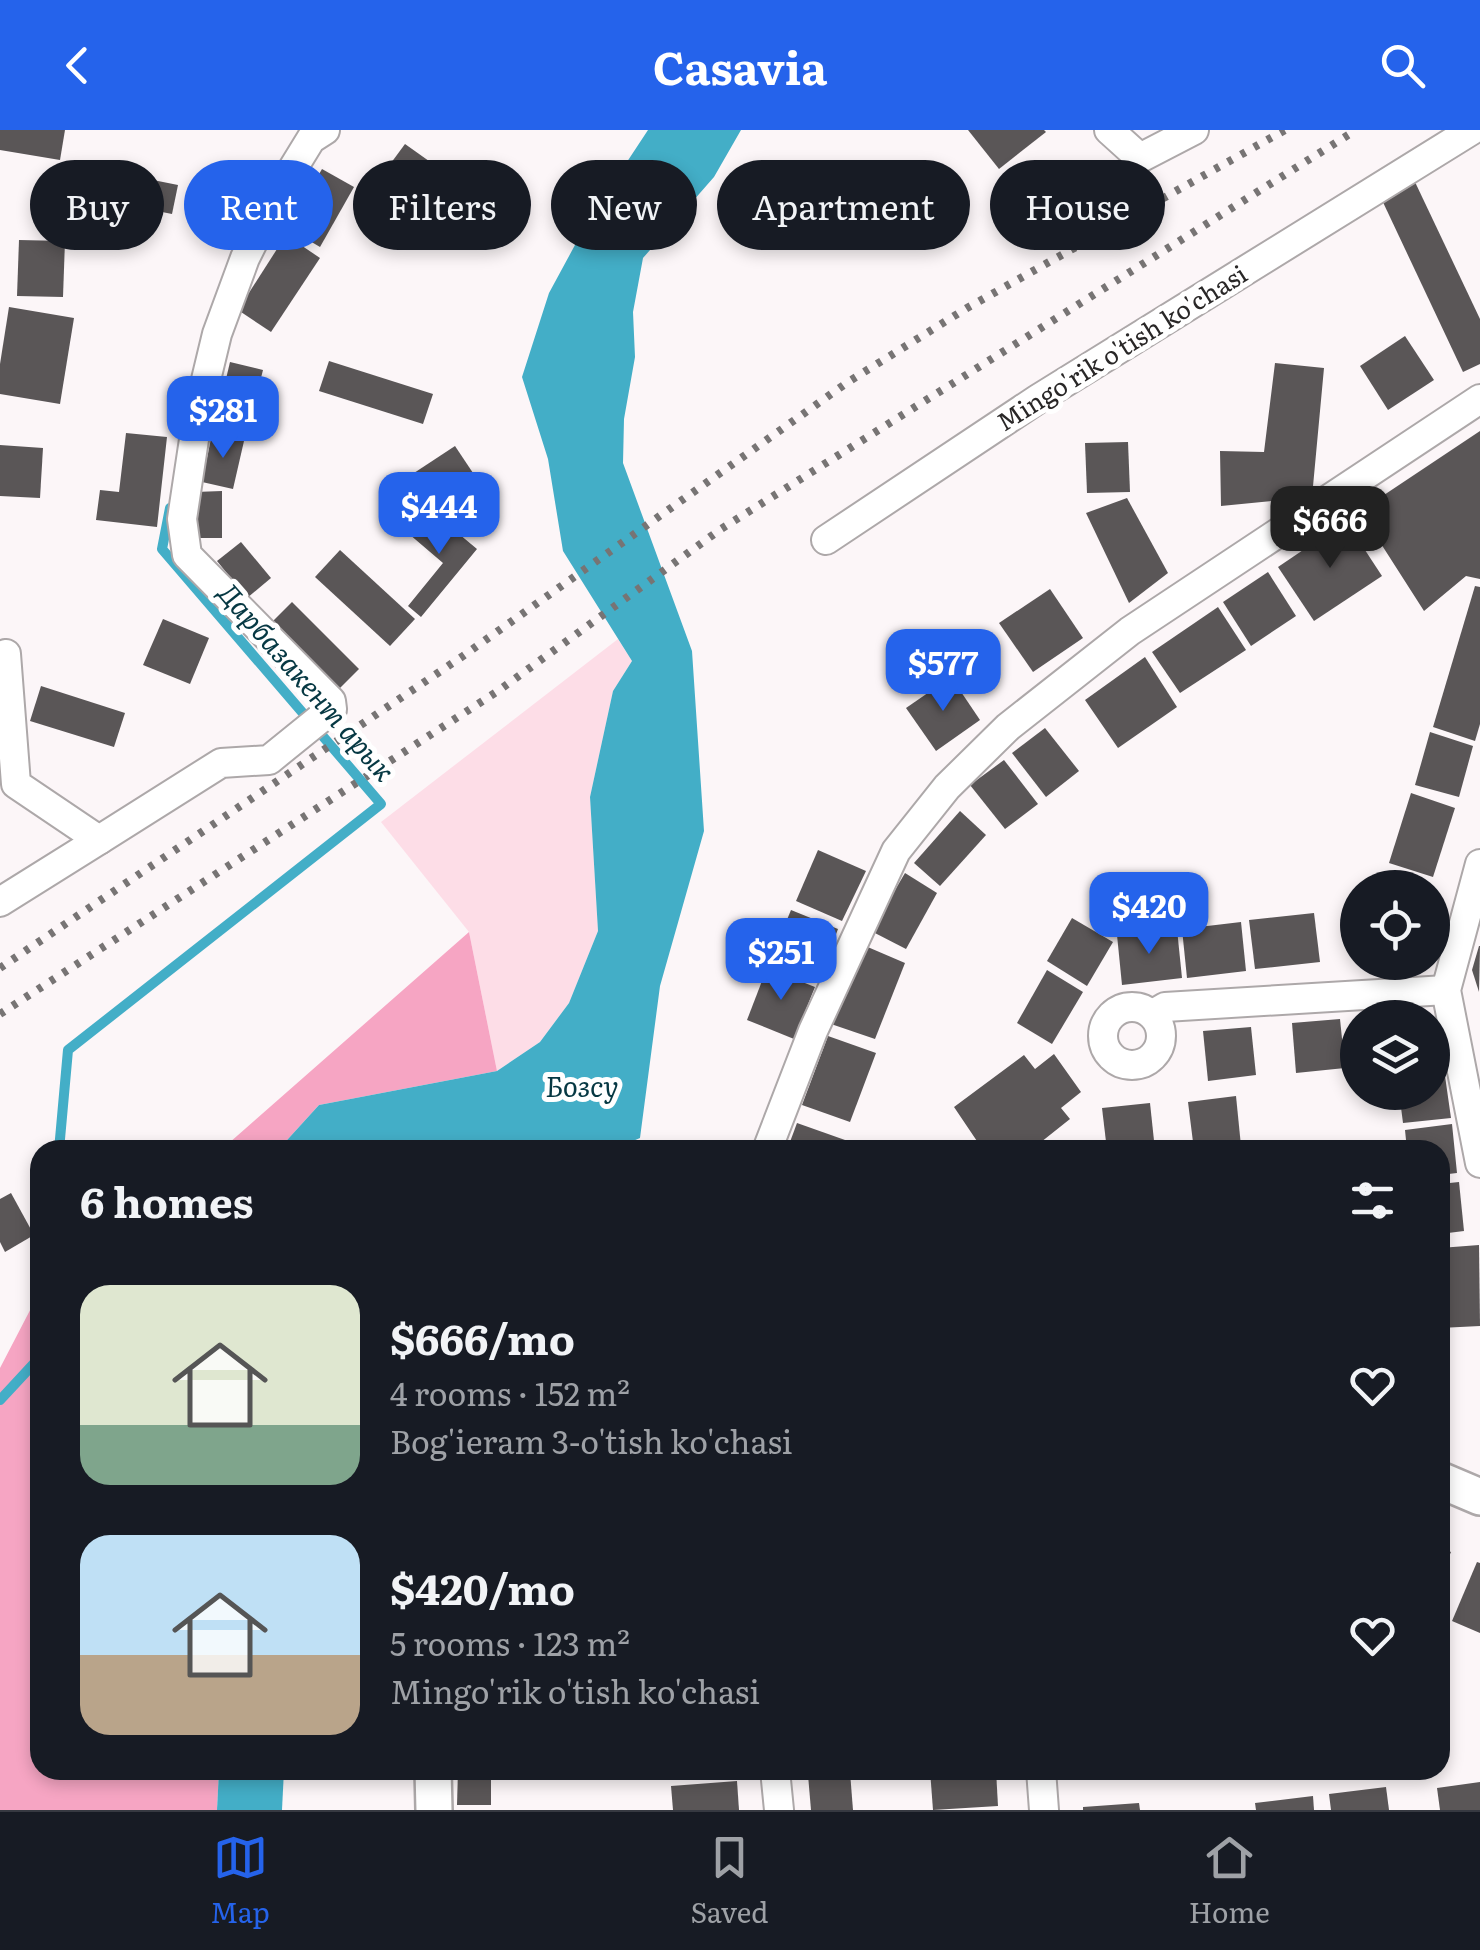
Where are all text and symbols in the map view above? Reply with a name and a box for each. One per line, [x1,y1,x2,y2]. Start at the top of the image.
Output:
text: Casavia [653,32,827,99]
icon: back [50,38,105,93]
icon: search [1375,38,1430,93]
chip: Buy [30,160,164,250]
chip: Rent [184,160,333,250]
chip: Filters [353,160,531,250]
chip: New [551,160,697,250]
chip: Apartment [717,160,970,250]
chip: House [990,160,1165,250]
street label: Mingo'rik o'tish ko'chasi [989,254,1254,439]
pin: $281 [164,376,282,461]
text: $281 [189,384,257,432]
pin: $444 [380,472,498,557]
text: $444 [401,480,477,528]
pin: $666 [1271,486,1389,571]
text: $666 [1292,494,1368,542]
water label: Дарбазакент арык [209,572,406,789]
pin: $577 [884,629,1002,714]
text: $577 [908,637,978,685]
map controls [1340,870,1450,1110]
button: locate [1340,870,1450,980]
pin: $420 [1090,872,1208,957]
text: $420 [1111,880,1187,928]
pin: $251 [722,918,840,1003]
text: $251 [748,926,814,974]
button: layers [1340,1000,1450,1110]
water label: Бозсу [545,1064,619,1106]
text: 6 homes [80,1169,254,1231]
icon: filters [1345,1173,1400,1228]
text: $666/mo [390,1306,575,1368]
icon: home [160,1325,280,1445]
icon: heart [1345,1358,1400,1413]
text: 4 rooms · 152 m² [390,1368,630,1416]
text: Bog'ieram 3-o'tish ko'chasi [390,1416,793,1464]
text: $420/mo [390,1556,575,1618]
icon: home [160,1575,280,1695]
icon: heart [1345,1608,1400,1663]
text: 5 rooms · 123 m² [390,1618,630,1666]
text: Mingo'rik o'tish ko'chasi [390,1666,760,1714]
tab: Map [210,1830,270,1932]
tab: Saved [690,1830,768,1932]
tab: Home [1189,1830,1270,1932]

